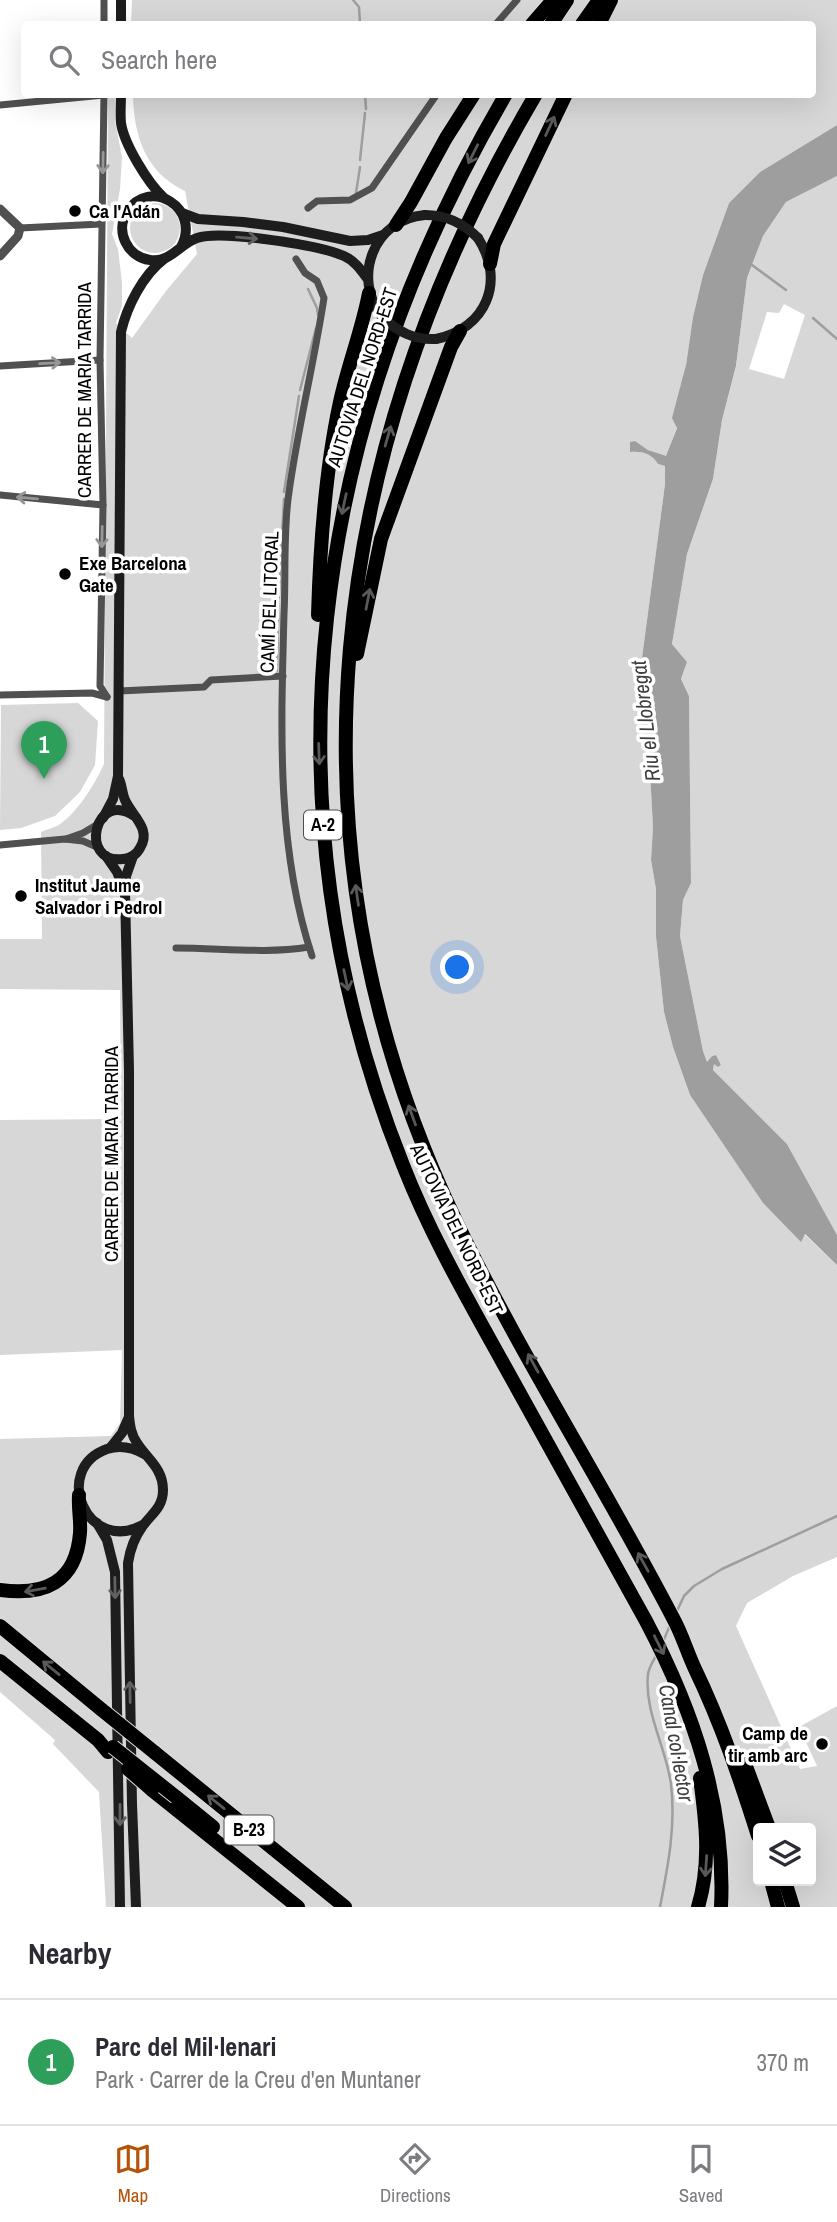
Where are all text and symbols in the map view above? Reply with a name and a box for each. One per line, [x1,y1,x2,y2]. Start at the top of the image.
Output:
search box [21,21,816,98]
icon: search [45,41,83,79]
text: Search here [101,42,217,77]
one-way arrow [544,116,558,137]
one-way arrow [466,143,479,164]
one-way arrow [96,151,109,174]
place label: Ca l'Adán [89,198,160,224]
marker: Ca l'Adán [67,203,83,219]
one-way arrow [235,232,257,245]
street label: CARRER DE MARIA TARRIDA [71,281,97,498]
street label: AUTOVIA DEL NORD-EST [320,284,403,471]
one-way arrow [38,356,61,369]
one-way arrow [382,426,395,448]
one-way arrow [16,491,39,504]
one-way arrow [337,492,351,515]
one-way arrow [95,525,109,548]
street label: CAMÍ DEL LITORAL [254,530,284,673]
place label: Exe Barcelona Gate [79,550,187,598]
marker: Exe Barcelona Gate [57,566,73,582]
one-way arrow [362,588,375,611]
water label: Riu el Llobregat [624,658,667,783]
pin: 1 [21,721,67,779]
one-way arrow [313,743,326,766]
road number: A-2 [304,810,342,840]
place label: Institut Jaume Salvador i Pedrol [35,872,162,920]
one-way arrow [350,884,363,907]
marker: Institut Jaume Salvador i Pedrol [13,888,29,904]
your location [440,950,474,984]
one-way arrow [339,968,353,991]
street label: CARRER DE MARIA TARRIDA [98,1045,124,1262]
one-way arrow [405,1104,417,1126]
street label: AUTOVIA DEL NORD-EST [404,1138,510,1319]
one-way arrow [525,1353,539,1374]
one-way arrow [635,1553,649,1573]
one-way arrow [109,1576,122,1599]
one-way arrow [24,1584,47,1597]
one-way arrow [652,1635,666,1655]
one-way arrow [43,1660,61,1675]
one-way arrow [124,1681,137,1704]
water label: Canal col·lector [652,1682,701,1805]
place label: Camp de tir amb arc [728,1720,808,1768]
marker: Camp de tir amb arc [814,1736,830,1752]
one-way arrow [207,1795,225,1810]
one-way arrow [113,1803,127,1826]
road number: B-23 [224,1816,274,1844]
map controls [753,1823,816,1886]
button: layers [753,1823,816,1886]
one-way arrow [699,1854,712,1877]
text: Nearby [28,1933,111,1973]
text: Parc del Mil·lenari [95,2029,276,2064]
text: 1 [46,2047,56,2078]
text: 370 m [757,2047,809,2078]
text: Park · Carrer de la Creu d'en Muntaner [95,2064,420,2095]
tab: Map [114,2140,152,2208]
tab: Directions [380,2140,451,2208]
tab: Saved [679,2140,723,2208]

